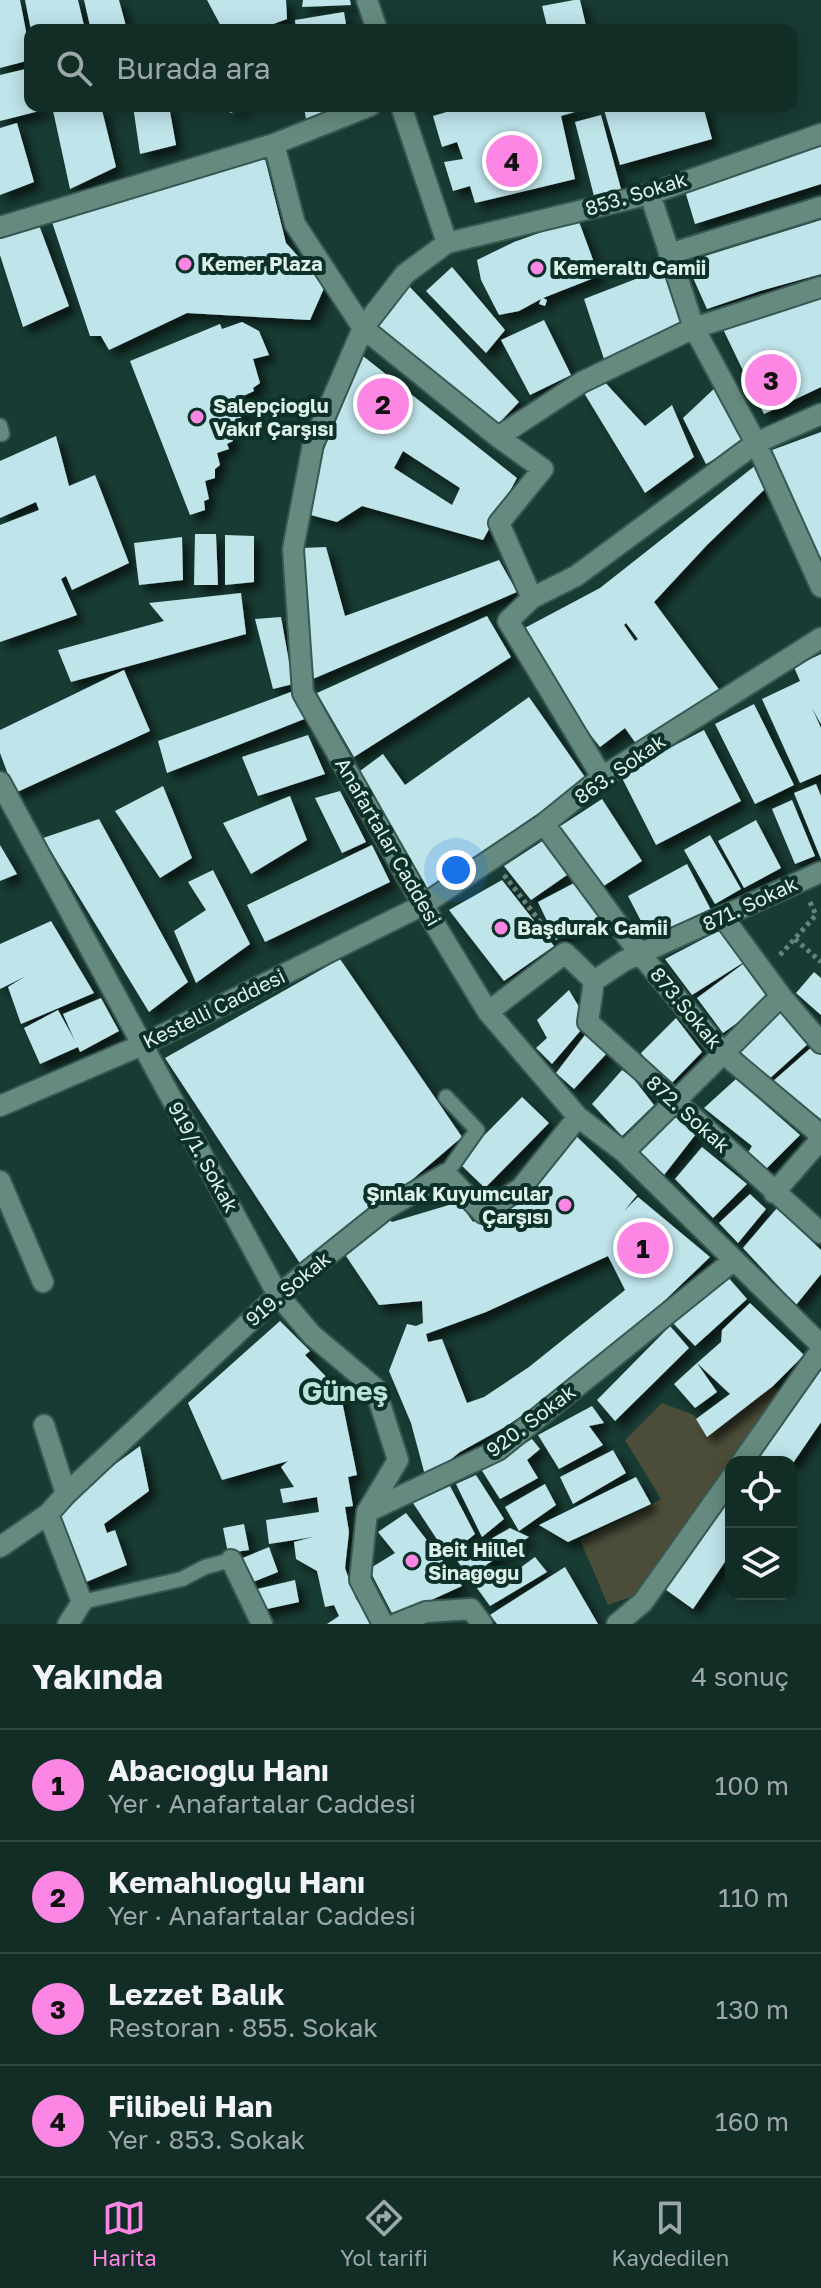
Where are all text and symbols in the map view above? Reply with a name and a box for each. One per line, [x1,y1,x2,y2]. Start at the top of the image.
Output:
search box [24,24,797,112]
icon: search [52,46,96,90]
text: Burada ara [116,50,271,86]
pin: 4 [486,131,538,191]
street label: 853. Sokak [582,166,689,220]
place label: Kemer Plaza [201,251,323,275]
marker: Kemer Plaza [176,255,194,273]
place label: Kemeraltı Camii [553,255,706,279]
marker: Kemeraltı Camii [528,259,546,277]
pin: 3 [745,350,797,410]
pin: 2 [357,374,409,434]
place label: Salepçioğlu Vakıf Çarşısı [213,393,334,440]
marker: Salepçioğlu Vakıf Çarşısı [188,408,206,426]
street label: 863. Sokak [569,728,670,808]
street label: Anafartalar Caddesi [331,753,447,930]
your location [436,850,476,890]
street label: 871. Sokak [698,871,801,936]
place label: Başdurak Camii [517,915,668,939]
marker: Başdurak Camii [492,919,510,937]
street label: 873.Sokak [646,962,728,1053]
street label: Kestelli Caddesi [138,963,289,1053]
street label: 872. Sokak [642,1070,735,1157]
street label: 919/1. Sokak [164,1097,244,1216]
place label: Şınlak Kuyumcular Çarşısı [366,1181,549,1228]
marker: Şınlak Kuyumcular Çarşısı [556,1196,574,1214]
pin: 1 [617,1218,669,1278]
street label: 919. Sokak [240,1246,335,1331]
district label: Güneş [302,1374,388,1407]
street label: 920. Sokak [481,1379,580,1462]
map controls [725,1456,797,1600]
button: locate [725,1456,797,1528]
button: layers [725,1528,797,1600]
place label: Beit Hillel Sinagogu [428,1537,525,1584]
marker: Beit Hillel Sinagogu [403,1552,421,1570]
text: Yakında [32,1656,163,1696]
text: 4 sonuç [691,1661,789,1692]
text: Abacıoğlu Hanı [108,1752,329,1788]
text: 1 [51,1770,65,1801]
text: 100 m [715,1770,789,1801]
text: Yer · Anafartalar Caddesi [108,1788,416,1819]
text: Kemahlıoğlu Hanı [108,1864,365,1900]
text: 2 [50,1882,66,1913]
text: 110 m [718,1882,789,1913]
text: Yer · Anafartalar Caddesi [108,1900,416,1931]
text: Lezzet Balık [108,1976,285,2012]
text: 3 [50,1994,66,2025]
text: 130 m [716,1994,789,2025]
text: Restoran · 855. Sokak [108,2012,378,2043]
text: Filibeli Han [108,2088,273,2124]
text: 4 [50,2106,66,2137]
text: 160 m [715,2106,789,2137]
text: Yer · 853. Sokak [108,2124,305,2155]
tab: Harita [92,2196,157,2271]
tab: Yol tarifi [340,2196,428,2271]
tab: Kaydedilen [612,2196,729,2271]

